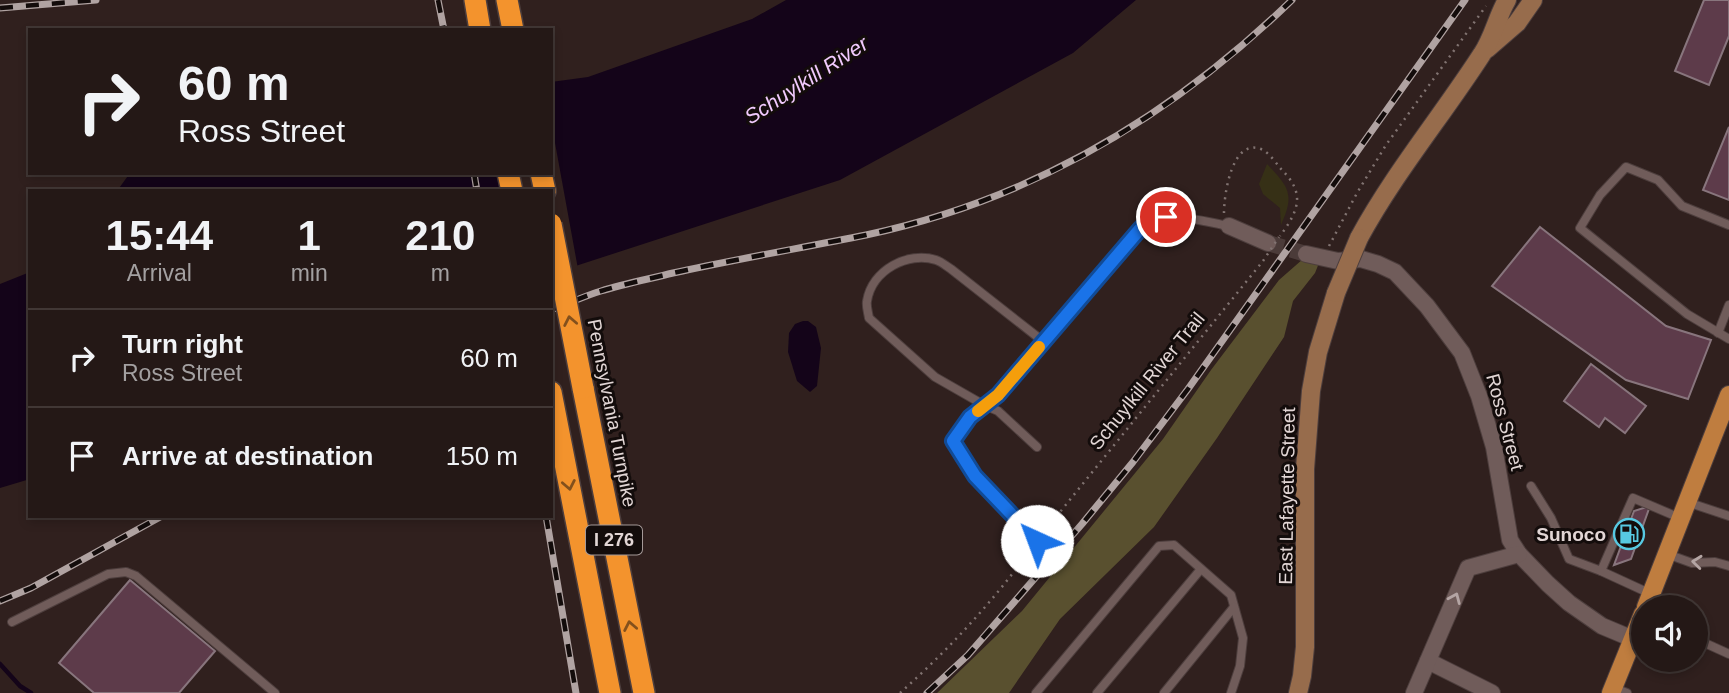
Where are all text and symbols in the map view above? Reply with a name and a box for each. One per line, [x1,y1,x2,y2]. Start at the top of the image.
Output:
water label: Schuylkill River [740,31,873,128]
icon: right [63,56,154,147]
text: 60 m [178,56,290,110]
text: Ross Street [178,113,345,149]
pin [1136,187,1196,247]
icon: arrive [1147,198,1185,236]
text: 15:44 [106,212,213,259]
text: 1 [297,212,321,259]
text: 210 [405,212,475,259]
text: Arrival [127,260,192,286]
text: min [291,260,328,286]
text: m [431,260,450,286]
street label: Schuylkill River Trail [1085,308,1209,454]
one-way arrow [563,315,578,327]
street label: Pennsylvania Turnpike [583,317,641,509]
text: Turn right [122,329,243,359]
icon: right [63,339,101,377]
text: 60 m [460,343,518,373]
text: Ross Street [122,360,242,386]
street label: Ross Street [1482,371,1528,473]
street label: East Lafayette Street [1275,406,1299,585]
icon: arrive [63,437,101,475]
text: Arrive at destination [122,441,373,471]
text: 150 m [446,441,518,471]
one-way arrow [561,479,576,491]
position arrow [1000,504,1074,578]
fuel station icon: Sunoco [1612,517,1646,551]
place label: Sunoco [1536,524,1606,545]
road number: I 276 [586,526,642,554]
one-way arrow [1691,554,1703,569]
one-way arrow [1447,593,1461,606]
map controls [1631,595,1708,672]
button: sound [1631,595,1708,672]
one-way arrow [624,620,639,632]

